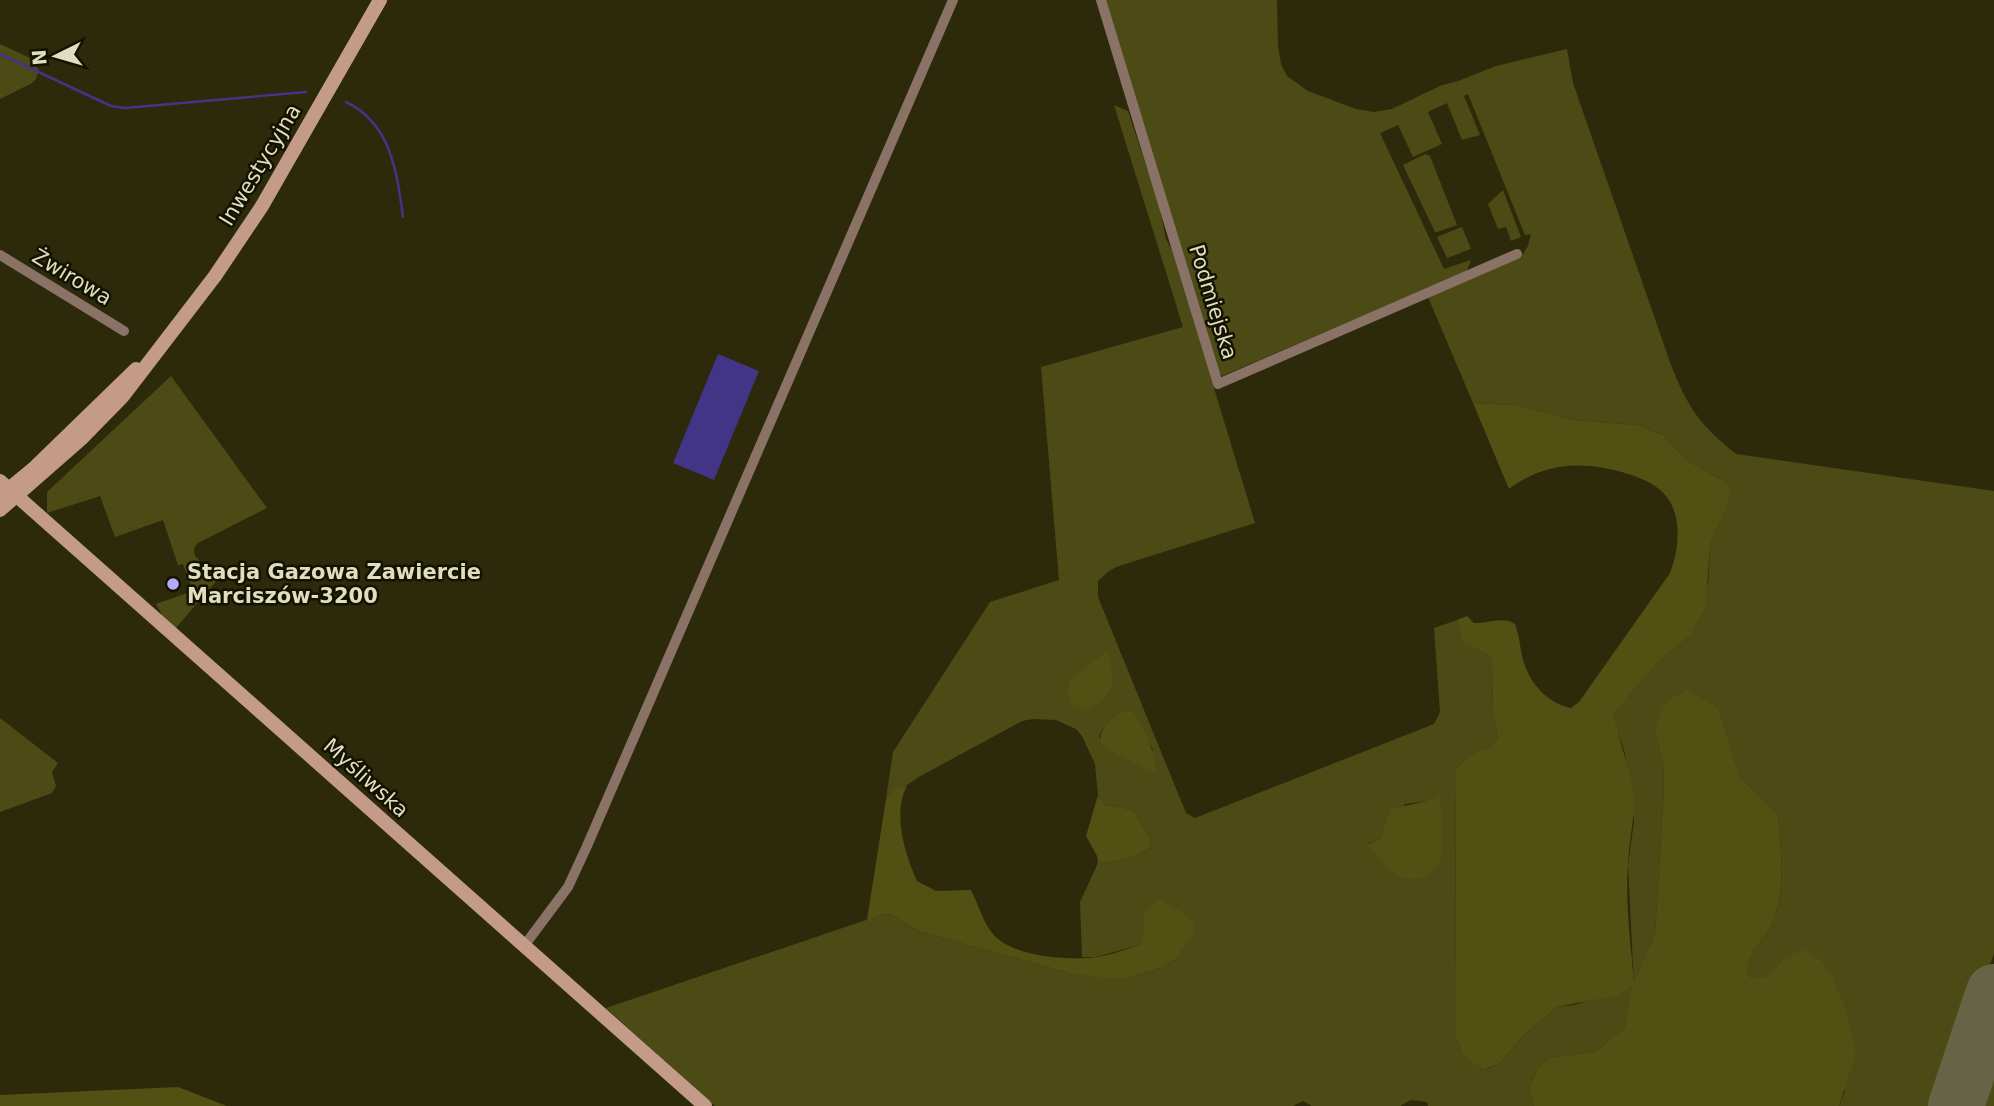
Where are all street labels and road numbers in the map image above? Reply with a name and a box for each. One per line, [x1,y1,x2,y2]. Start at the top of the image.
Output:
street label: Inwestycyjna [214,100,306,230]
street label: Podmiejska [1184,242,1242,362]
street label: Żwirowa [28,243,117,310]
street label: Myśliwska [319,734,413,822]

